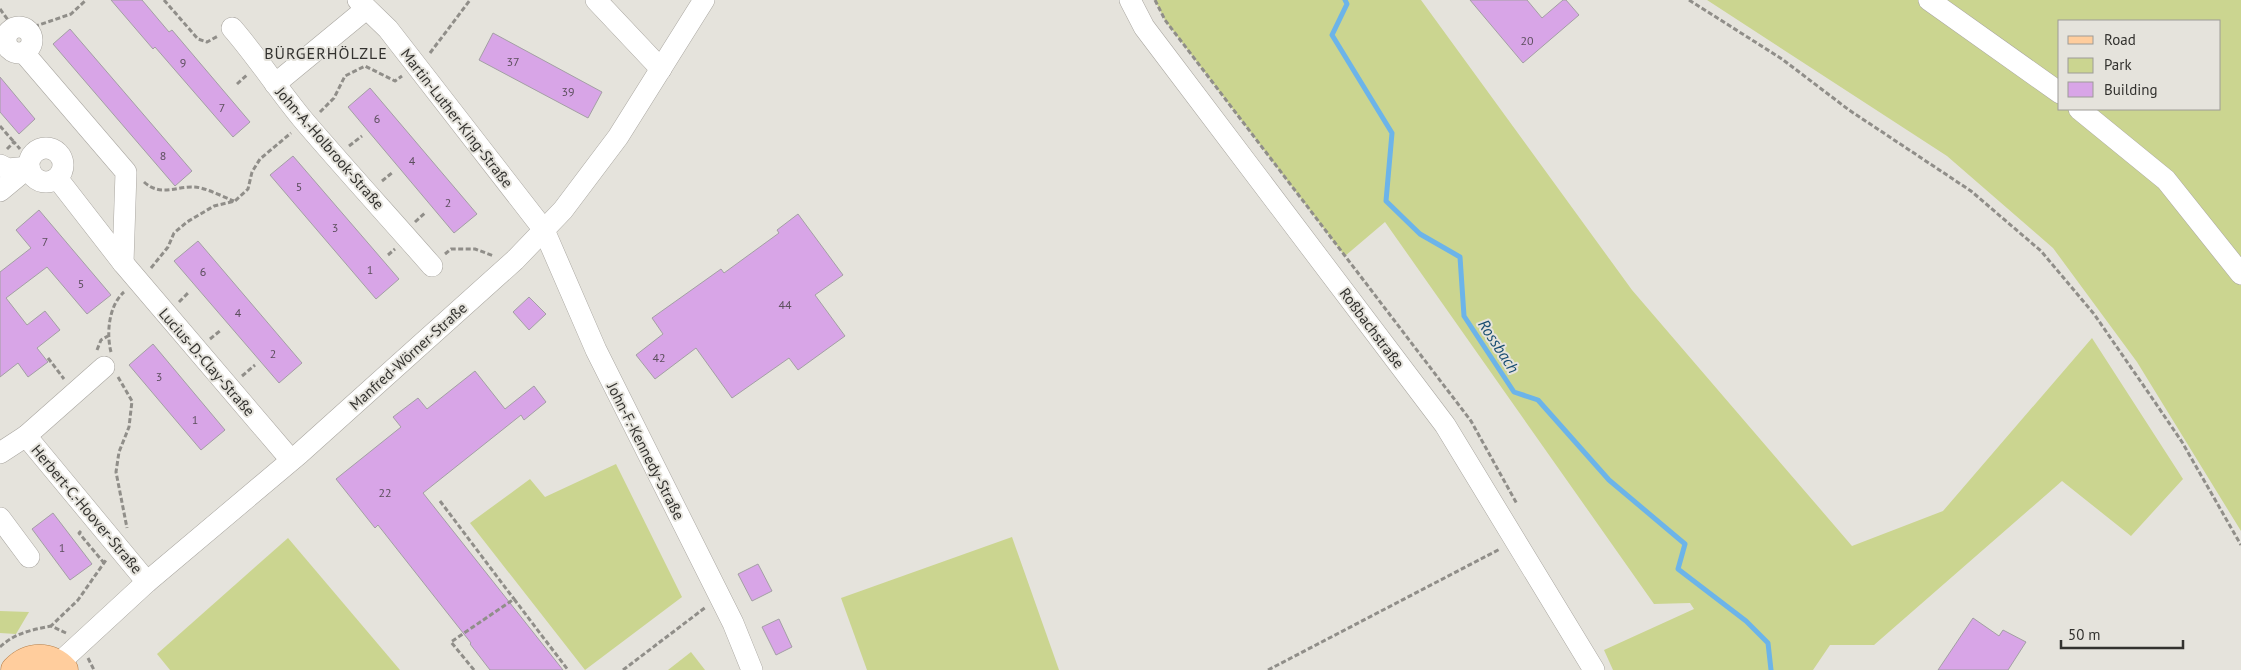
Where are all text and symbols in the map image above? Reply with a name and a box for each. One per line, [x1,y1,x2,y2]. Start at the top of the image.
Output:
legend [2058,20,2221,110]
text: Road [2104,30,2136,49]
house number: 20 [1520,33,1534,48]
district label: BÜRGERHÖLZLE [264,43,388,63]
street label: Martin-Luther-King-Straße [397,45,517,191]
house number: 37 [506,54,520,69]
house number: 9 [180,55,186,70]
text: Park [2104,55,2132,74]
text: Building [2104,80,2158,99]
street label: John-A.-Holbrook-Straße [271,82,388,213]
house number: 39 [561,84,575,99]
house number: 7 [219,100,225,115]
house number: 6 [374,111,380,126]
house number: 8 [160,148,166,163]
house number: 4 [409,153,416,168]
house number: 5 [296,179,302,194]
house number: 2 [445,195,451,210]
house number: 3 [332,220,338,235]
house number: 7 [42,234,48,249]
house number: 1 [367,262,373,277]
house number: 6 [200,264,206,279]
house number: 5 [78,276,84,291]
street label: Roßbachstraße [1336,284,1408,372]
house number: 44 [778,297,792,312]
street label: Manfred-Wörner-Straße [345,298,471,414]
street label: Lucius-D.-Clay-Straße [155,304,259,420]
house number: 4 [235,305,242,320]
water label: Rossbach [1474,315,1524,377]
house number: 2 [270,346,276,361]
house number: 42 [652,350,666,365]
house number: 3 [156,369,162,384]
street label: John-F.-Kennedy-Straße [603,378,689,523]
house number: 1 [192,412,198,427]
street label: Herbert-C.-Hoover-Straße [27,441,147,577]
house number: 22 [378,485,392,500]
house number: 1 [59,540,65,555]
scale bar [2061,618,2184,650]
text: 50 m [2068,625,2101,644]

